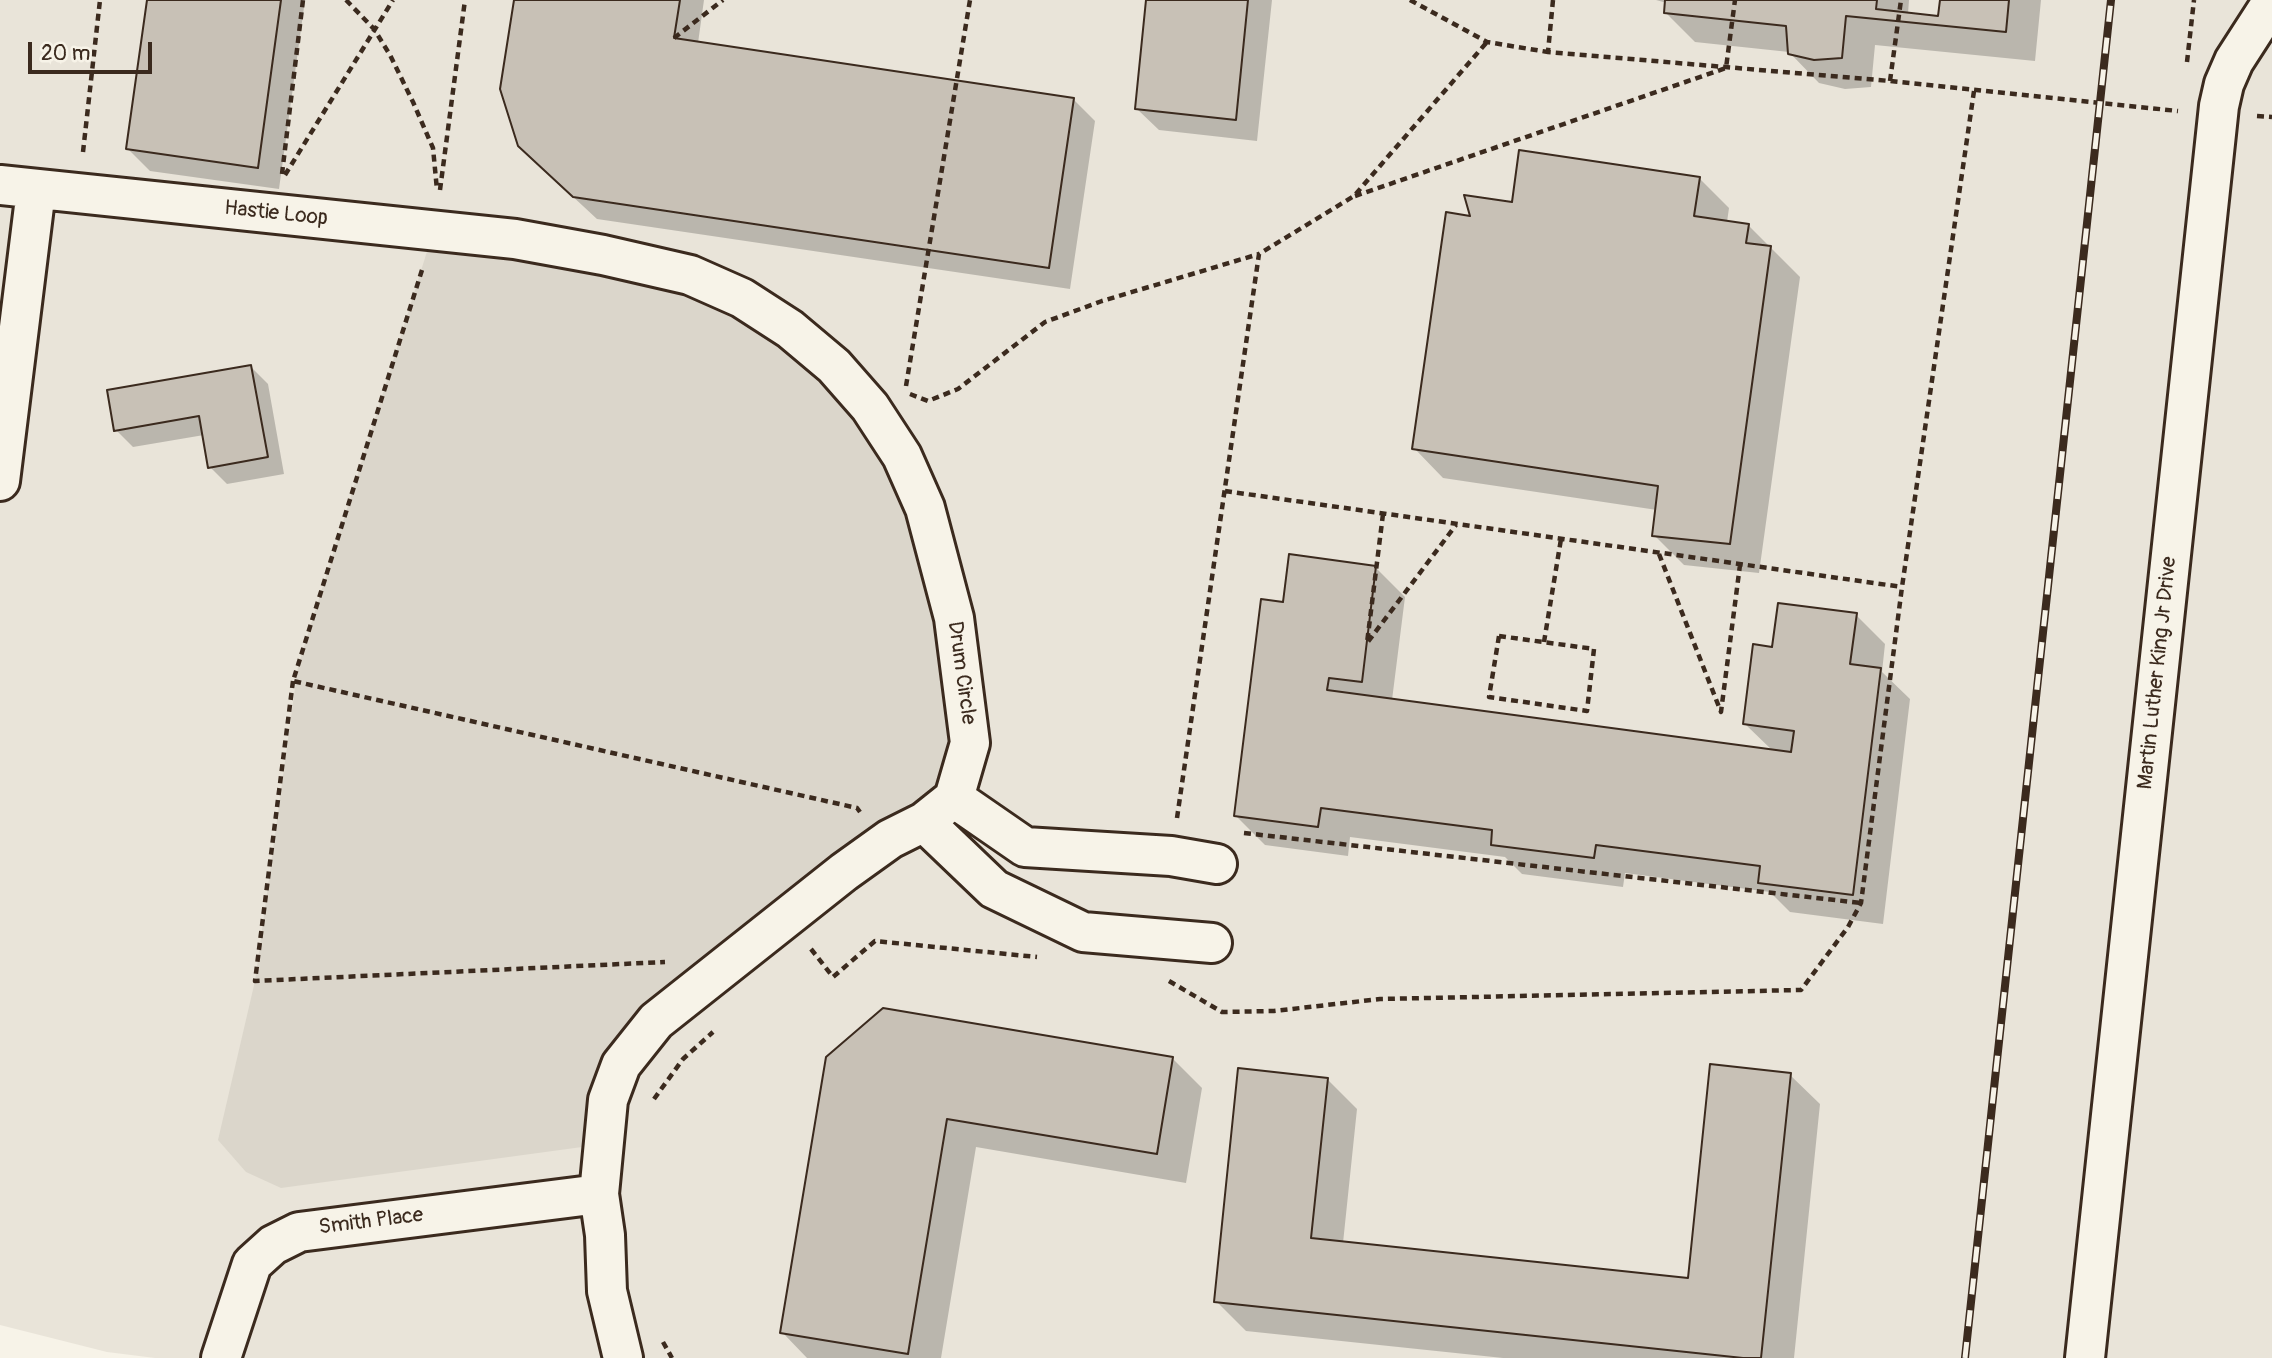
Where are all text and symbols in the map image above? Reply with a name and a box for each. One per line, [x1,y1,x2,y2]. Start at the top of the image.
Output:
scale bar [32,28,156,72]
text: 20 m [41,40,90,67]
street label: Hastie Loop [223,196,329,232]
street label: Martin Luther King Jr Drive [2133,555,2183,791]
street label: Drum Circle [941,620,981,726]
street label: Smith Place [317,1203,425,1241]

